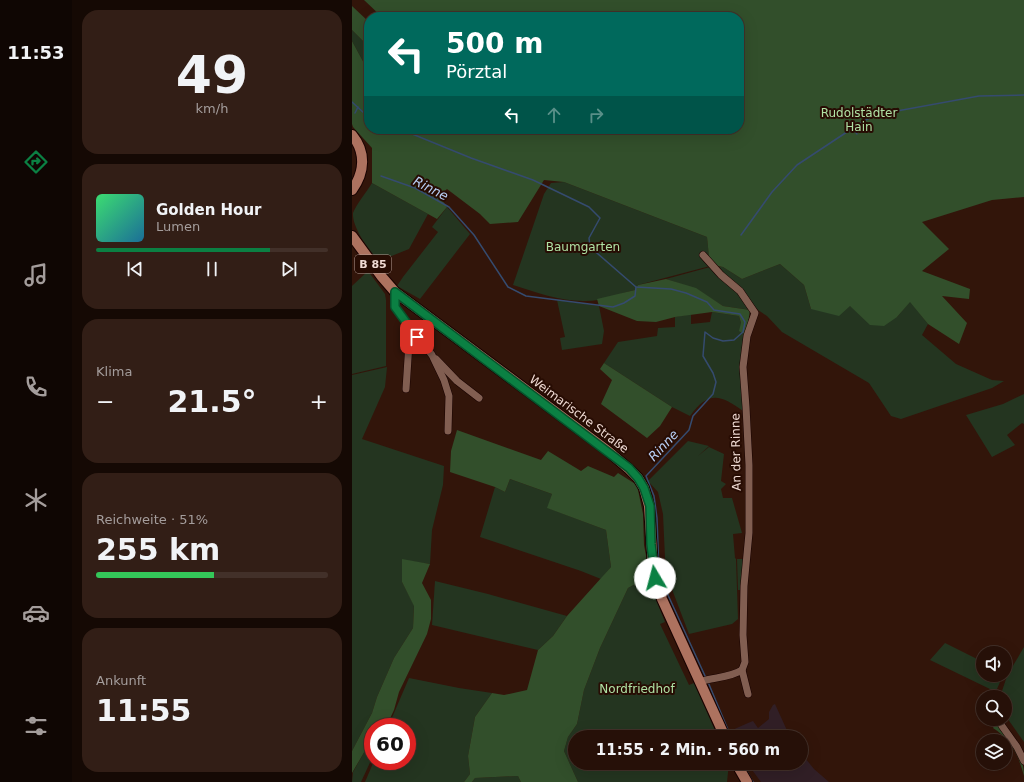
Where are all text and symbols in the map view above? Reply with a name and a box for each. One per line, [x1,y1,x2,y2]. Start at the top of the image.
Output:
text: 500 m [446,27,543,60]
icon: left [380,28,432,80]
text: 11:53 [7,42,65,63]
text: 49 [176,45,248,105]
text: Pörztal [446,61,507,82]
text: km/h [196,101,228,116]
icon: left [501,104,523,126]
icon: ahead [543,104,565,126]
icon: right [585,104,607,126]
park label: Rudolstädter Hain [821,106,897,134]
icon: directions [22,148,50,176]
water label: Rinne [411,173,451,204]
text: Golden Hour [156,201,262,219]
text: Lumen [156,219,200,234]
park label: Baumgarten [546,240,620,254]
road number: B 85 [355,255,391,273]
icon: previous [124,258,146,280]
icon: pause [201,258,223,280]
icon: next [278,258,300,280]
icon: music [22,261,50,289]
pin [400,320,434,354]
icon: arrive [406,326,428,348]
text: Klima [96,364,132,379]
street label: Weimarische Straße [527,372,631,456]
icon: phone [22,373,50,401]
text: 21.5° [167,384,257,419]
text: − [96,389,114,414]
text: + [310,389,328,414]
street label: An der Rinne [728,413,744,491]
water label: Rinne [645,427,682,464]
icon: climate [22,486,50,514]
text: Reichweite · 51% [96,512,208,527]
text: 255 km [96,532,220,567]
position arrow [634,557,676,599]
icon: car [22,599,50,627]
map controls [976,646,1012,770]
button: sound [976,646,1012,682]
text: Ankunft [96,673,146,688]
park label: Nordfriedhof [599,682,675,696]
button: search [976,690,1012,726]
text: 11:55 [96,693,192,728]
icon: filters [22,712,50,740]
speed limit sign: 60 [364,718,416,770]
button: layers [976,734,1012,770]
text: 11:55 · 2 Min. · 560 m [596,741,780,759]

